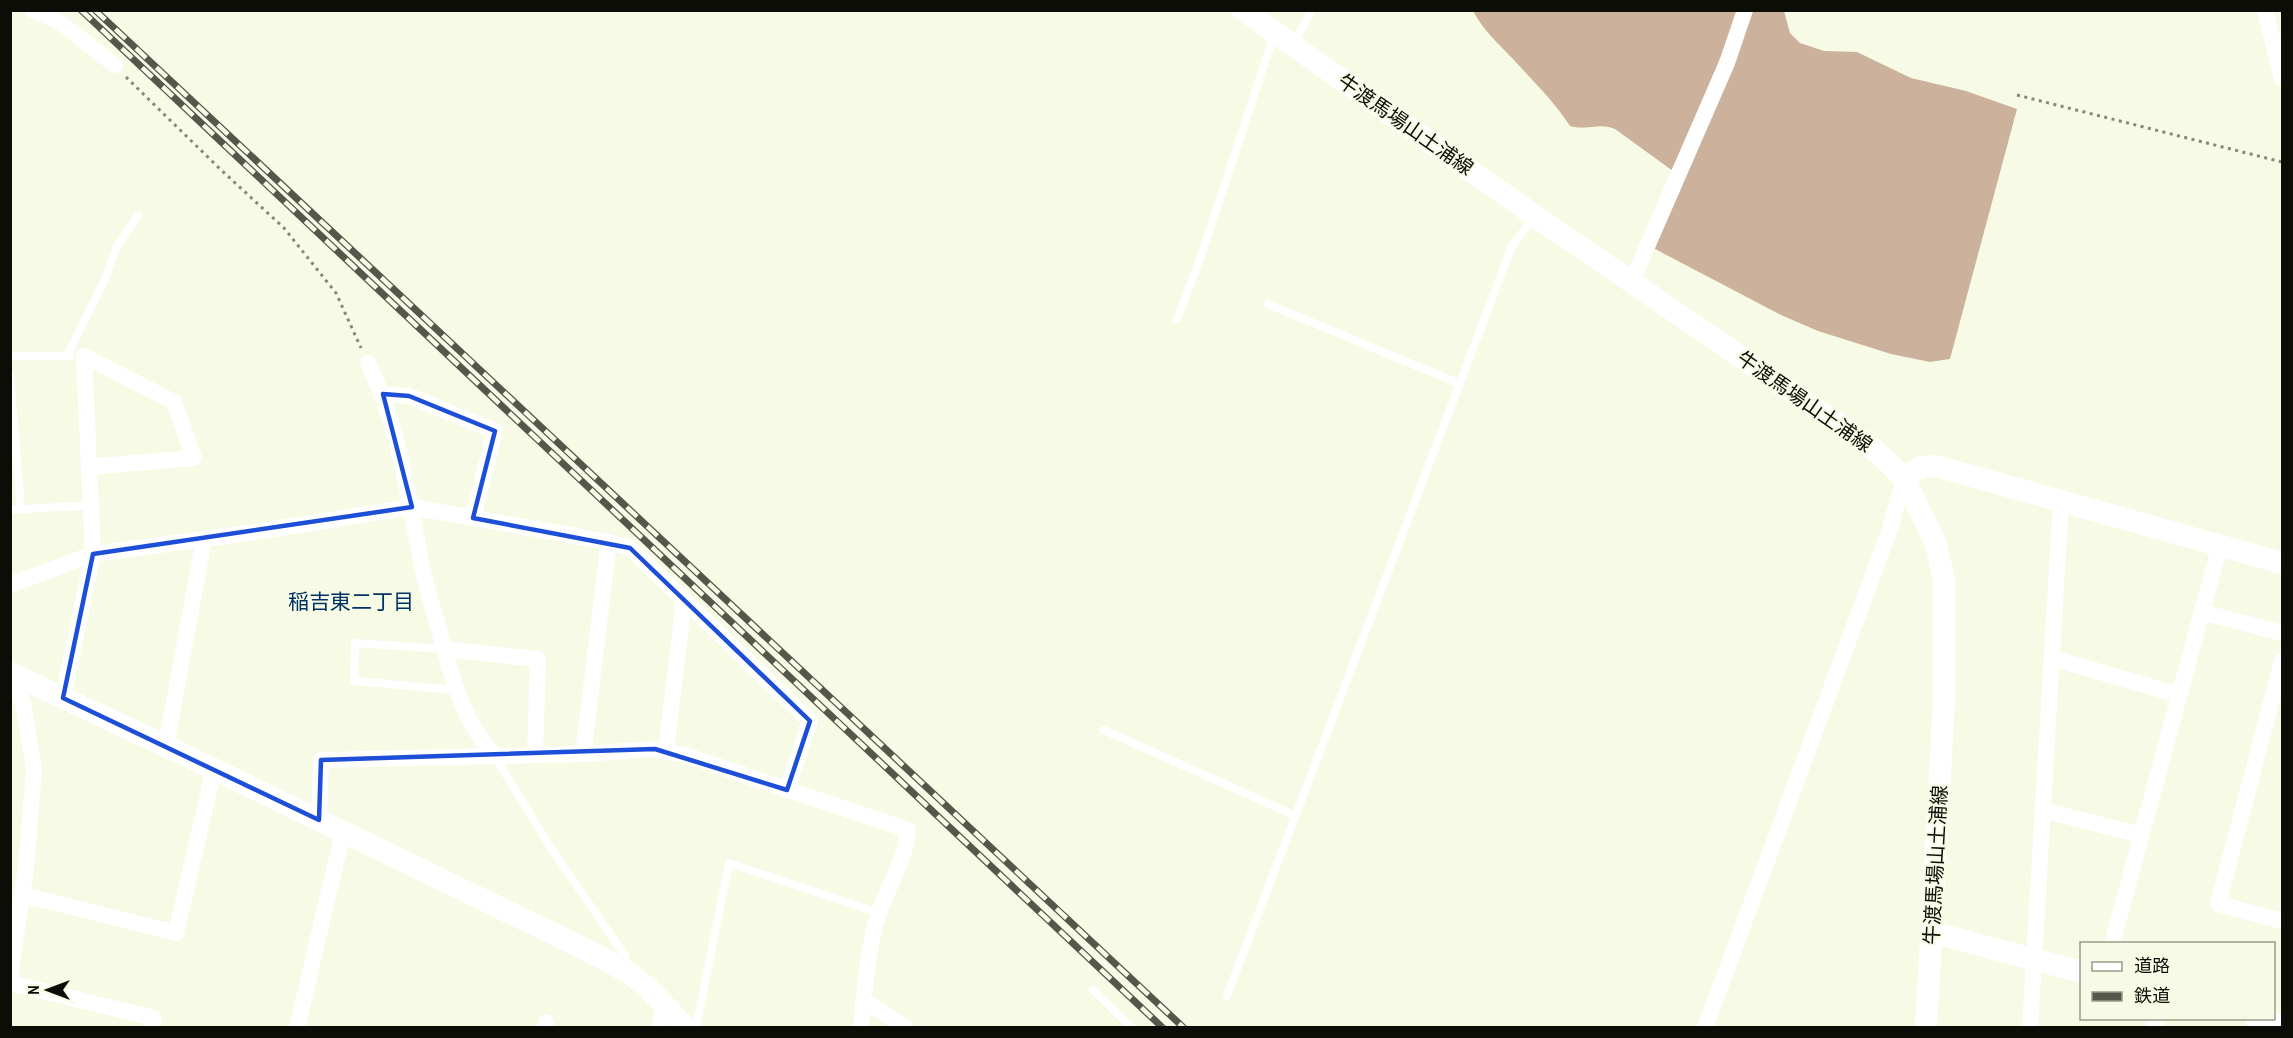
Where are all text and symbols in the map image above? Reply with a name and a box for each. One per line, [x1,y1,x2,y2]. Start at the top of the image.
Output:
street label: 牛渡馬場山土浦線 [1333,67,1479,181]
street label: 牛渡馬場山土浦線 [1732,344,1878,458]
district label: 稲吉東二丁目 [288,587,414,616]
street label: 牛渡馬場山土浦線 [1917,784,1953,946]
legend [2080,942,2275,1020]
text: 道路 [2134,953,2170,978]
north arrow [18,960,78,1020]
text: 鉄道 [2134,983,2170,1008]
text: N [22,985,44,995]

